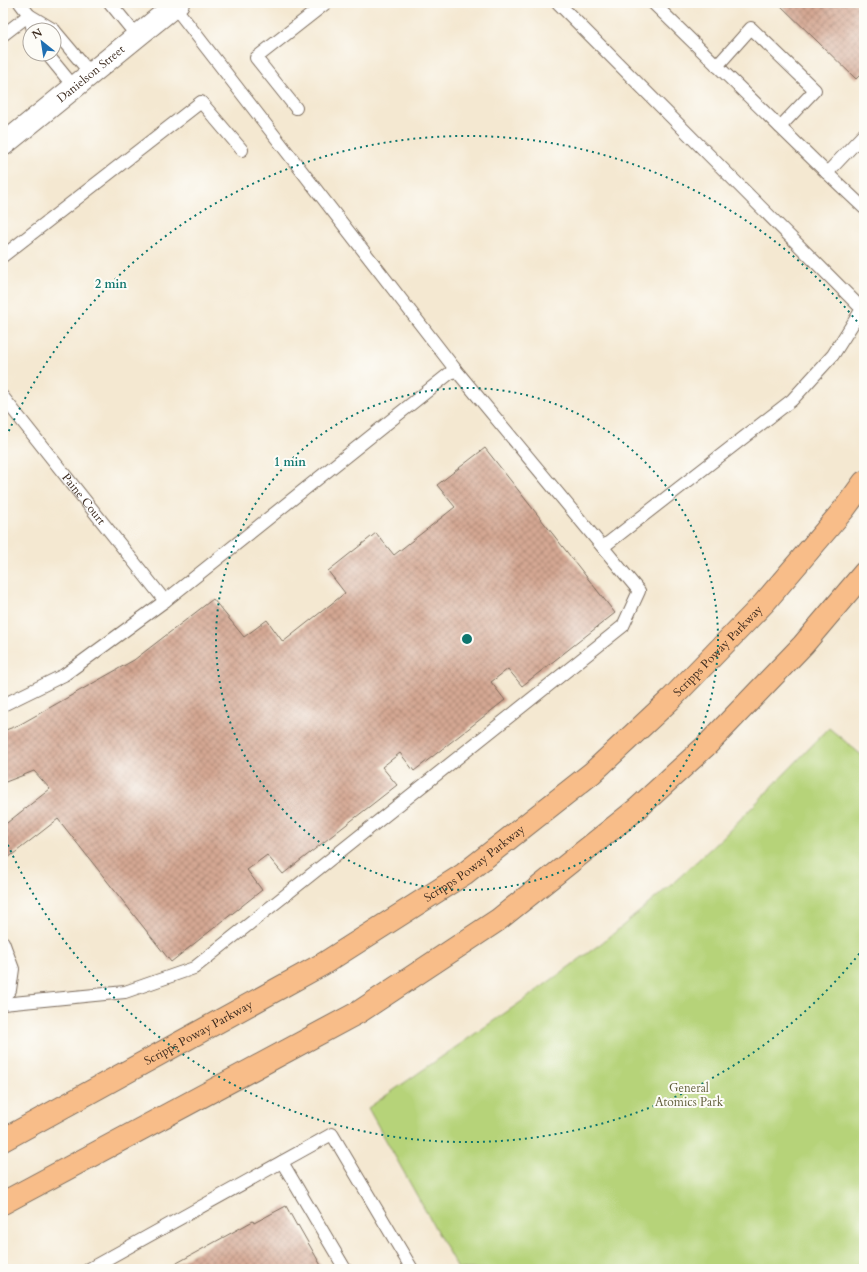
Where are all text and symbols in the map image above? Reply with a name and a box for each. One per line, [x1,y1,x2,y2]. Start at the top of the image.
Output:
north arrow [22,22,62,62]
text: N [29,25,46,43]
street label: Danielson Street [53,41,128,106]
text: 2 min [95,276,127,292]
text: 1 min [274,454,306,470]
street label: Paine Court [58,470,109,528]
street label: Scripps Poway Parkway [670,601,766,700]
centre of rings [460,632,474,646]
street label: Scripps Poway Parkway [421,821,529,906]
street label: Scripps Poway Parkway [141,996,256,1069]
park label: General Atomics Park [655,1080,724,1110]

